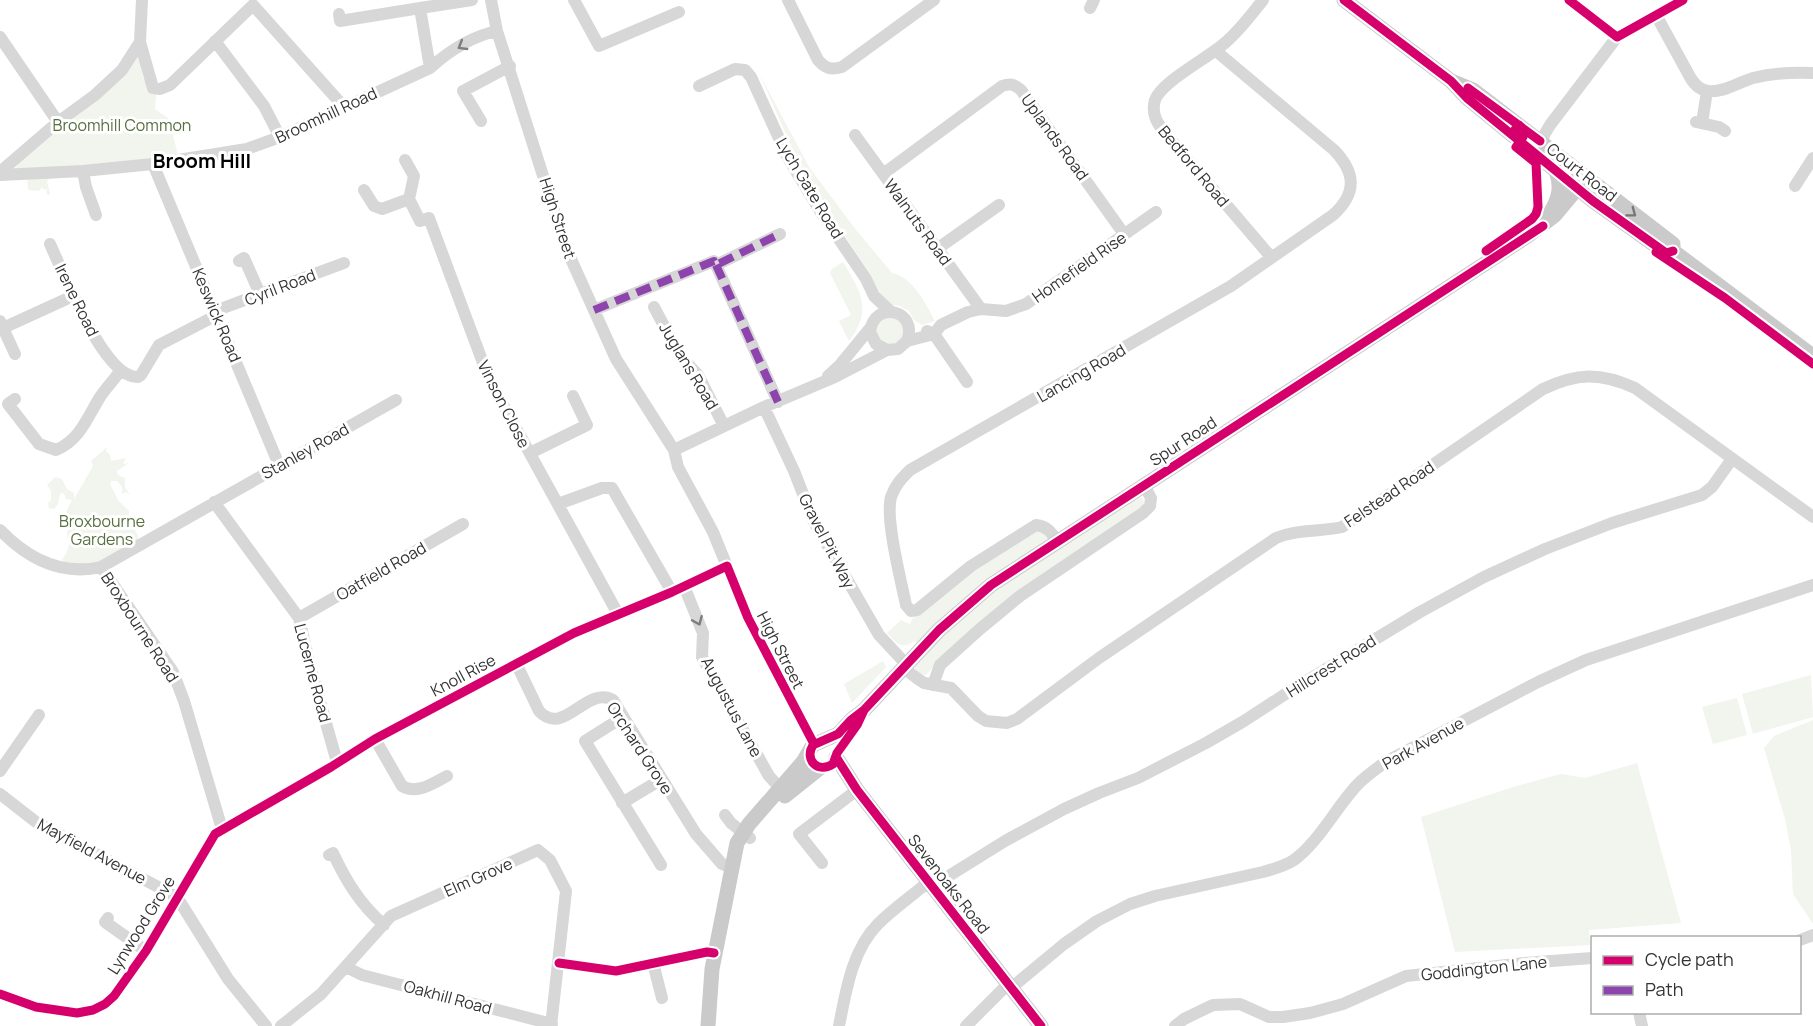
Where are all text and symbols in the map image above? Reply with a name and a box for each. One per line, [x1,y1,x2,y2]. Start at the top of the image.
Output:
one-way arrow [458,38,468,50]
street label: Broomhill Road [272,82,380,148]
street label: Uplands Road [1016,89,1094,185]
park label: Broomhill Common [53,114,191,136]
street label: Bedford Road [1154,121,1234,211]
street label: Lych Gate Road [771,134,849,242]
street label: Court Road [1542,138,1622,206]
district label: Broom Hill [153,147,251,174]
street label: Walnuts Road [879,174,957,270]
street label: High Street [535,175,581,261]
one-way arrow [1626,206,1637,217]
street label: Homefield Rise [1028,226,1130,308]
street label: Irene Road [50,260,104,340]
street label: Cyril Road [241,263,319,311]
street label: Keswick Road [187,265,247,365]
street label: Juglans Road [654,318,724,414]
street label: Lancing Road [1033,339,1129,407]
street label: Vinson Close [473,356,535,452]
street label: Spur Road [1145,411,1221,471]
street label: Stanley Road [257,418,353,484]
street label: Felstead Road [1340,456,1438,532]
street label: Gravel Pit Way [794,490,861,593]
park label: Broxbourne Gardens [59,510,145,550]
street label: Oatfield Road [332,536,430,606]
street label: Broxbourne Road [96,568,184,686]
street label: High Street [752,608,810,692]
one-way arrow [691,614,703,625]
street label: Lucerne Road [289,621,337,725]
street label: Hillcrest Road [1282,630,1380,702]
street label: Knoll Rise [427,649,499,701]
street label: Augustus Lane [696,653,768,761]
street label: Orchard Grove [602,698,678,798]
street label: Park Avenue [1378,712,1468,774]
street label: Mayfield Avenue [34,813,150,889]
street label: Sevenoaks Road [903,830,995,938]
street label: Elm Grove [440,852,516,902]
street label: Lynwood Grove [102,872,180,978]
legend [1591,936,1801,1014]
text: Cycle path [1645,947,1734,971]
street label: Goddington Lane [1420,950,1548,986]
street label: Oakhill Road [402,975,494,1019]
text: Path [1645,977,1683,1001]

